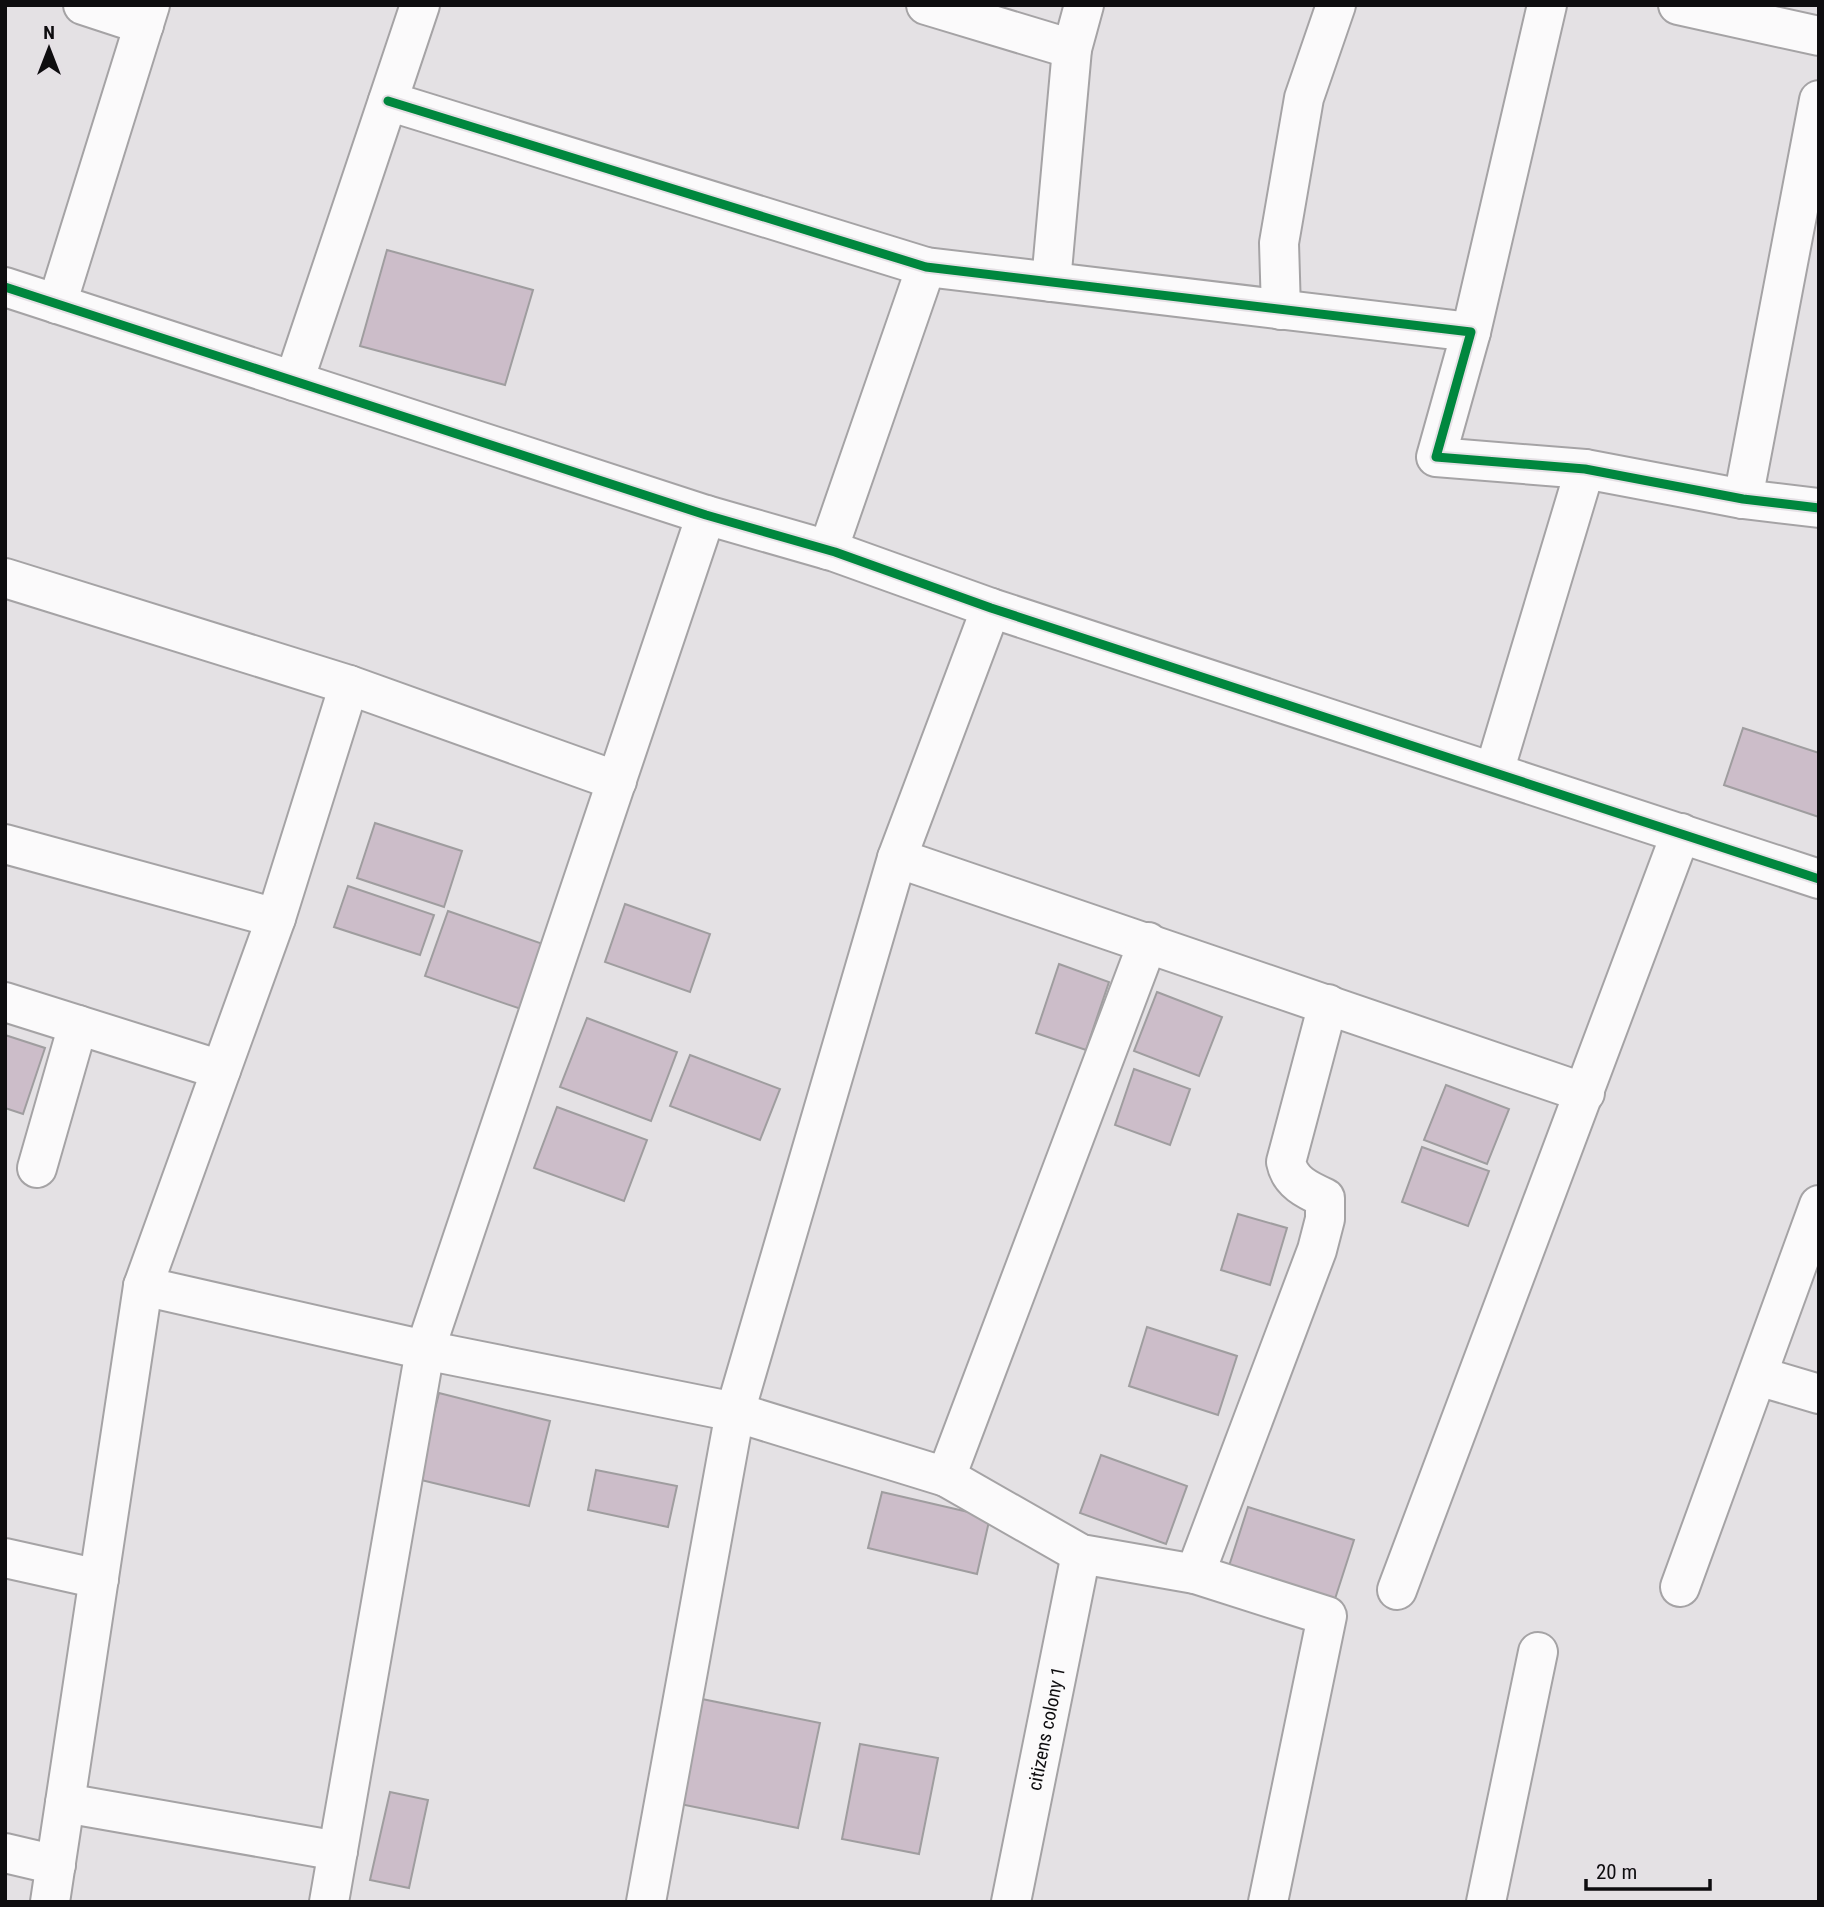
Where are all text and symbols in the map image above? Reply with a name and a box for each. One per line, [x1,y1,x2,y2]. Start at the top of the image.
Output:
north arrow [14,14,84,84]
text: N [43,21,55,44]
street label: citizens colony 1 [1022,1665,1070,1792]
scale bar [1586,1848,1710,1892]
text: 20 m [1596,1860,1637,1884]

